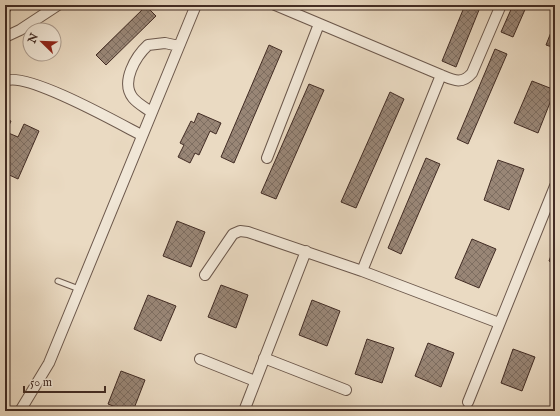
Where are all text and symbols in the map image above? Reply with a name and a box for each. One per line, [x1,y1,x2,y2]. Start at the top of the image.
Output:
north arrow [22,22,62,62]
text: N [25,31,42,47]
scale bar [24,368,105,394]
text: 50 m [30,375,52,390]

